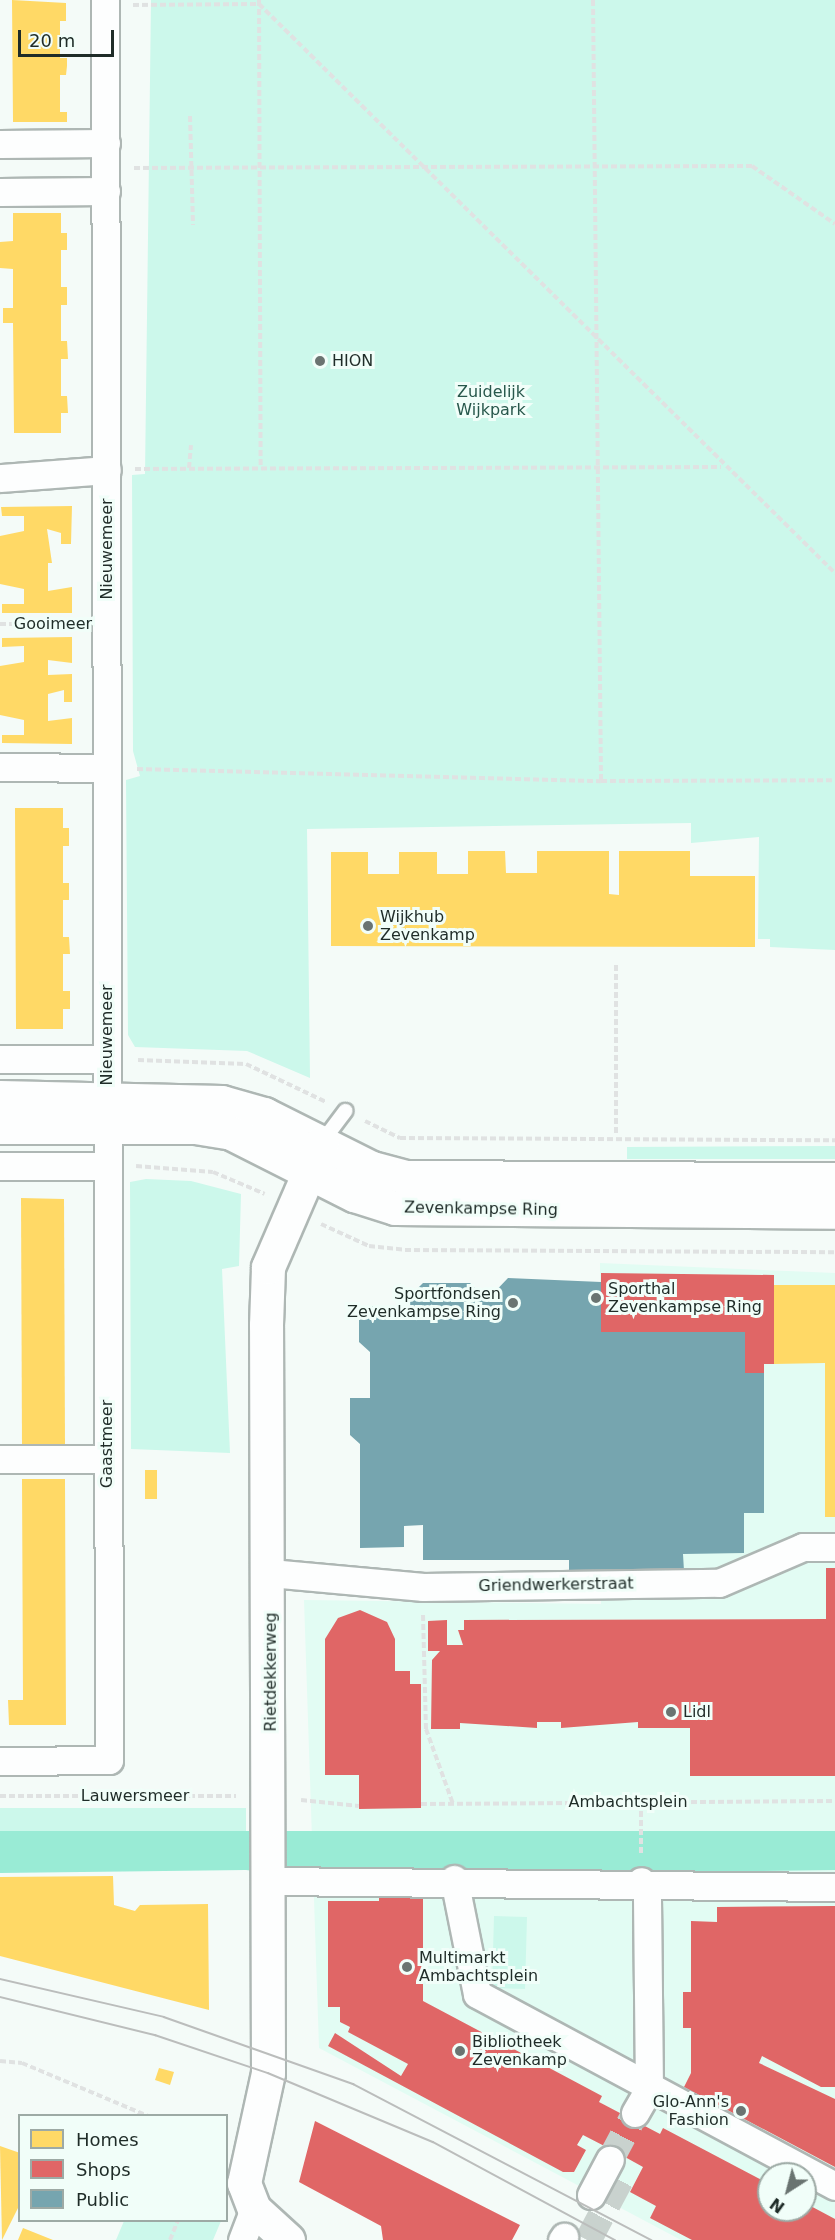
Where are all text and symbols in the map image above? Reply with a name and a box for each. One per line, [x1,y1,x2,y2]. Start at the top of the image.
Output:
scale bar [21,18,117,56]
text: 20 m [29,30,75,51]
place label: HION [332,351,373,371]
marker: HION [313,354,327,368]
park label: Zuidelijk Wijkpark [456,382,526,420]
street label: Nieuwemeer [97,498,117,600]
street label: Gooimeer [14,614,92,634]
place label: Wijkhub Zevenkamp [380,907,475,945]
marker: Wijkhub Zevenkamp [361,919,375,933]
street label: Nieuwemeer [97,984,117,1086]
street label: Zevenkampse Ring [404,1198,558,1220]
place label: Sporthal Zevenkampse Ring [608,1279,762,1317]
place label: Sportfondsen Zevenkampse Ring [347,1284,501,1322]
marker: Sporthal Zevenkampse Ring [589,1291,603,1305]
marker: Sportfondsen Zevenkampse Ring [506,1296,520,1310]
street label: Gaastmeer [97,1400,117,1488]
street label: Griendwerkerstraat [478,1574,634,1596]
street label: Rietdekkerweg [261,1612,281,1732]
place label: Lidl [683,1702,711,1722]
marker: Lidl [664,1705,678,1719]
street label: Lauwersmeer [81,1786,189,1806]
street label: Ambachtsplein [568,1792,688,1812]
place label: Multimarkt Ambachtsplein [419,1948,538,1986]
marker: Multimarkt Ambachtsplein [400,1960,414,1974]
place label: Bibliotheek Zevenkamp [472,2032,567,2070]
marker: Bibliotheek Zevenkamp [453,2044,467,2058]
place label: Glo-Ann's Fashion [653,2092,729,2130]
marker: Glo-Ann's Fashion [734,2104,748,2118]
legend [18,2114,228,2222]
text: Homes [76,2129,139,2150]
text: Shops [76,2159,131,2180]
north arrow [757,2162,817,2222]
text: Public [76,2189,129,2210]
text: N [766,2194,788,2217]

